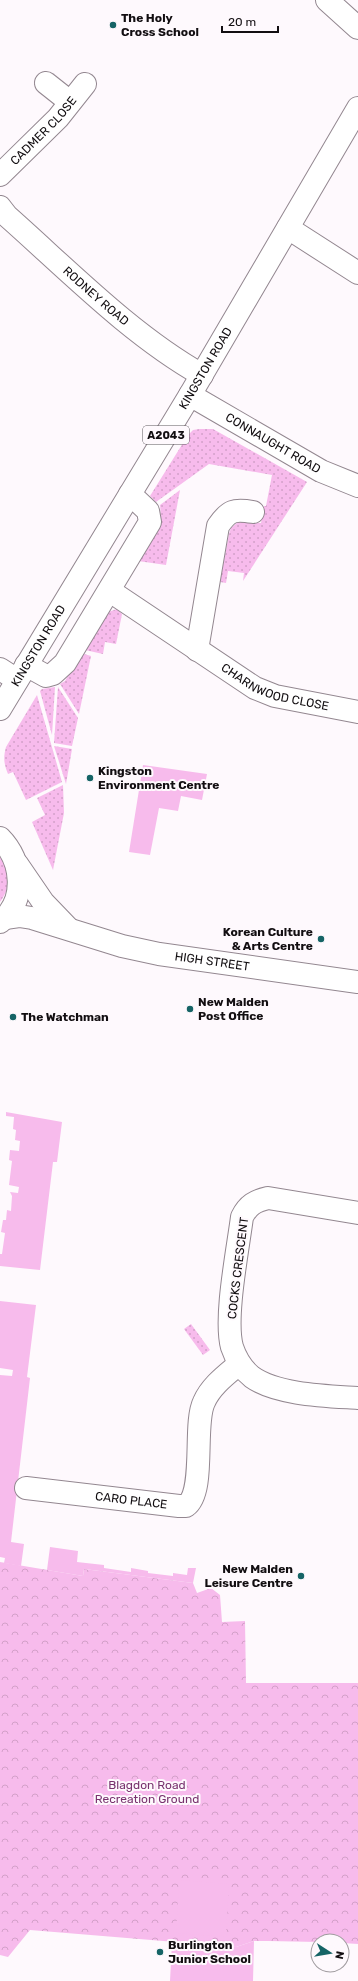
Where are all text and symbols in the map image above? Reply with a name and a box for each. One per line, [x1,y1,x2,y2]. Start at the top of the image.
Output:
scale bar [222,8,278,34]
place label: The Holy Cross School [121,11,199,39]
text: 20 m [228,15,256,29]
marker: The Holy Cross School [108,20,118,30]
street label: CADMER CLOSE [7,94,79,168]
street label: RODNEY ROAD [60,264,132,328]
street label: KINGSTON ROAD [176,325,235,412]
street label: CONNAUGHT ROAD [223,410,323,476]
road number: A2043 [143,426,189,444]
street label: KINGSTON ROAD [8,602,68,689]
street label: CHARNWOOD CLOSE [219,660,330,713]
place label: Kingston Environment Centre [98,764,219,792]
marker: Kingston Environment Centre [85,773,95,783]
place label: Korean Culture & Arts Centre [223,925,313,953]
marker: Korean Culture & Arts Centre [316,934,326,944]
street label: HIGH STREET [174,949,250,974]
place label: New Malden Post Office [198,995,269,1023]
marker: New Malden Post Office [185,1004,195,1014]
place label: The Watchman [21,1010,109,1024]
marker: The Watchman [8,1012,18,1022]
street label: COCKS CRESCENT [225,1216,251,1320]
street label: CARO PLACE [94,1489,168,1512]
place label: New Malden Leisure Centre [205,1562,293,1590]
marker: New Malden Leisure Centre [296,1571,306,1581]
park label: Blagdon Road Recreation Ground [95,1778,199,1806]
north arrow [310,1933,350,1973]
place label: Burlington Junior School [168,1938,251,1966]
marker: Burlington Junior School [155,1947,165,1957]
text: N [332,1950,346,1960]

